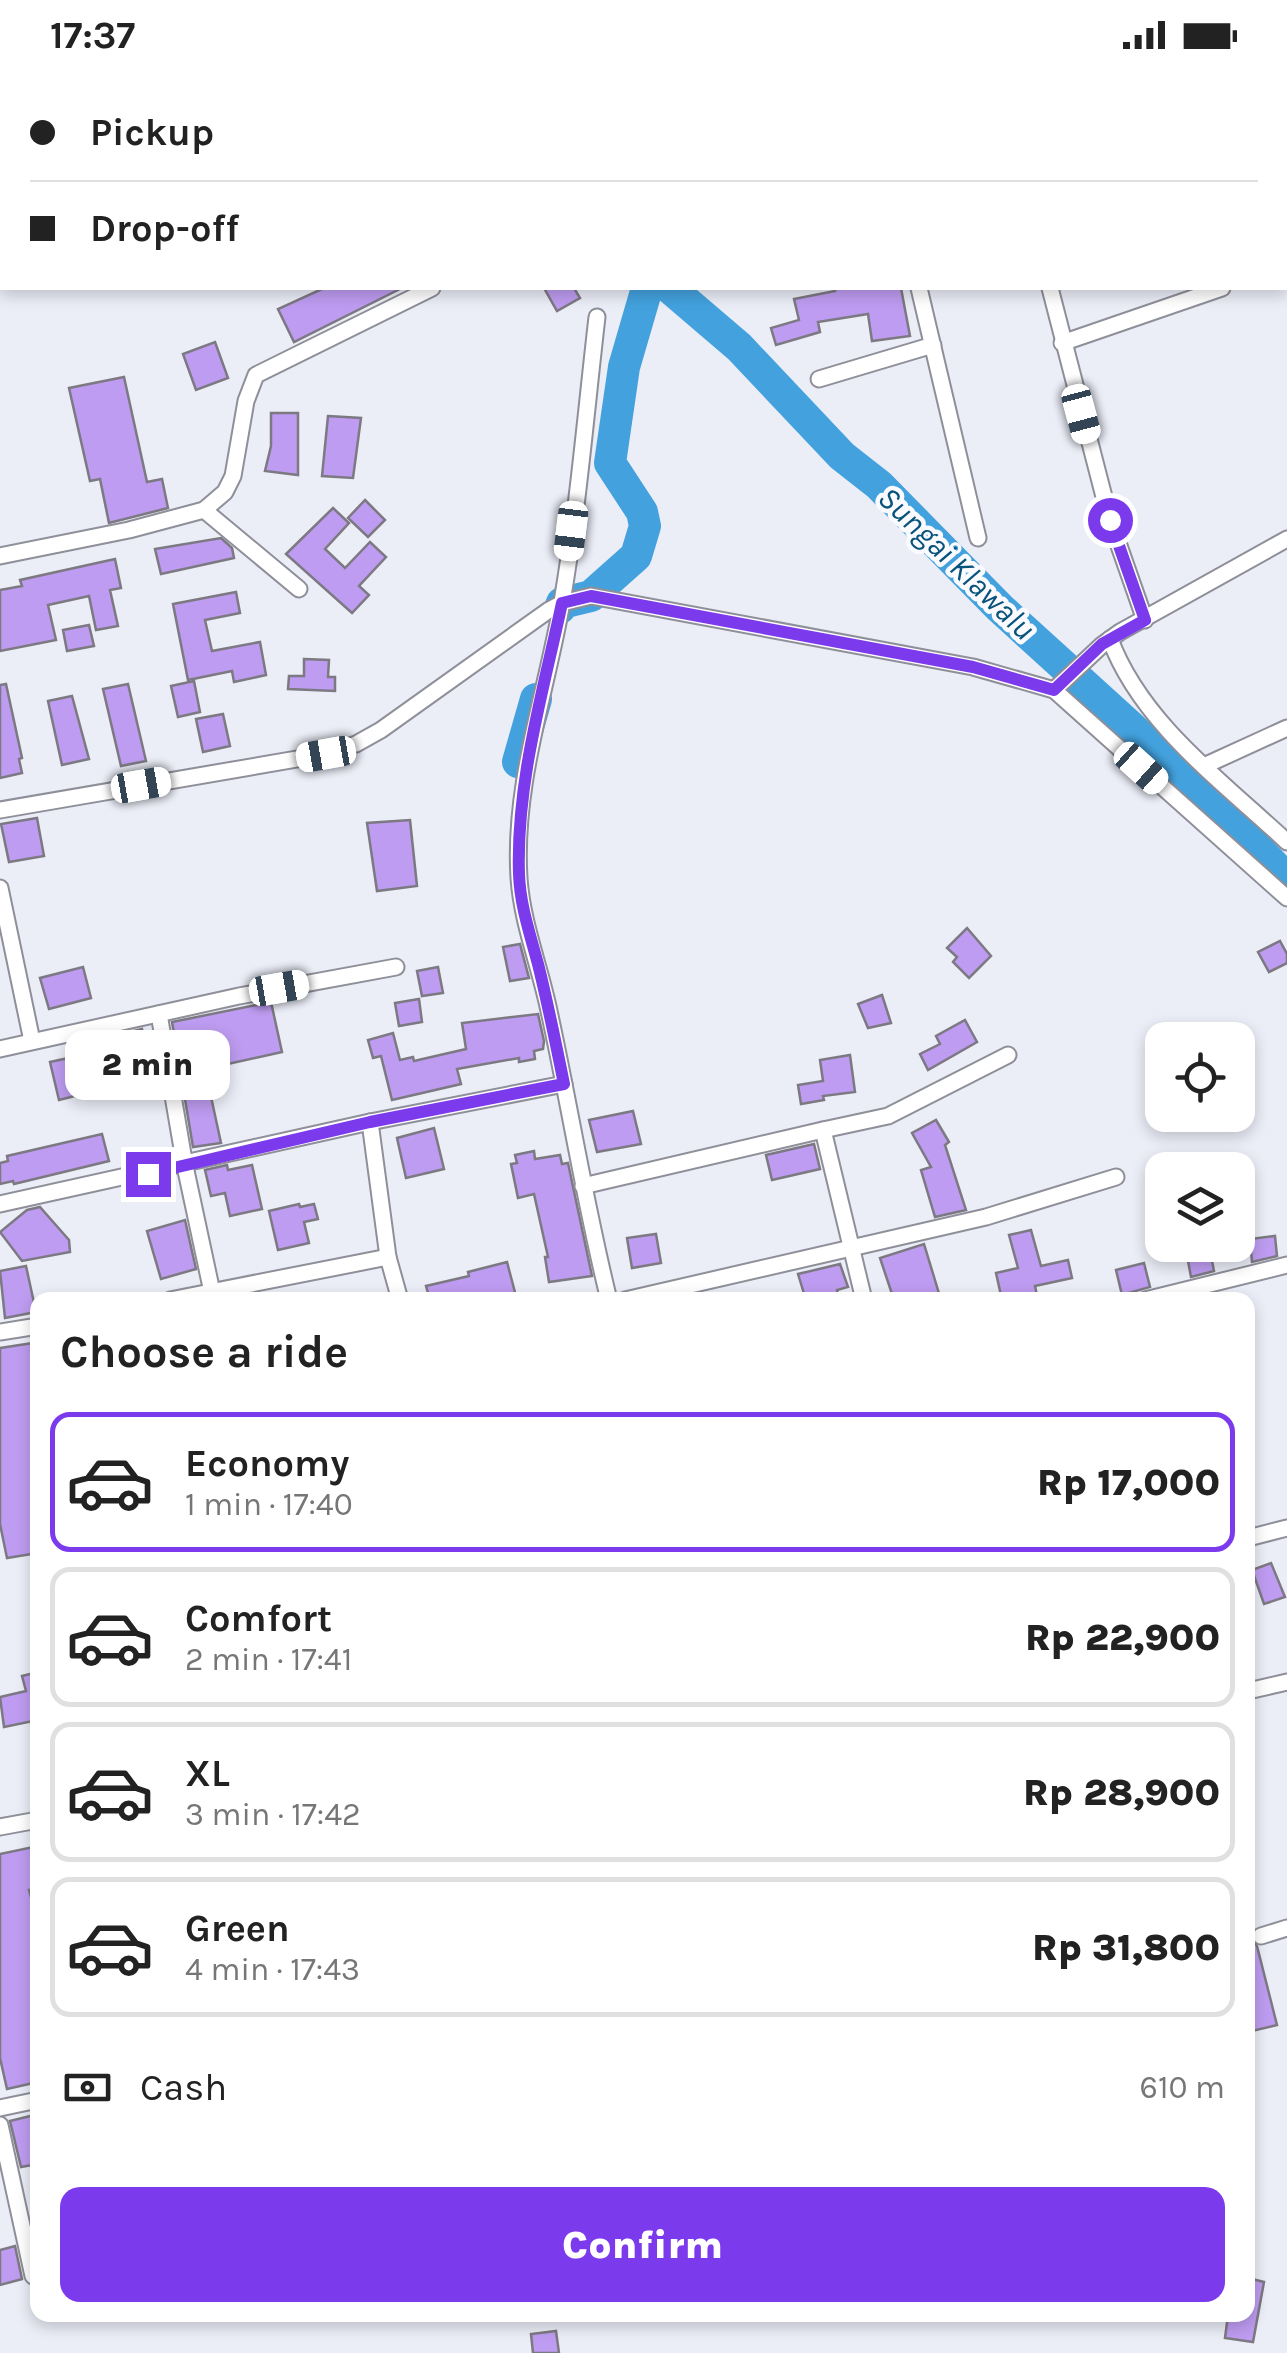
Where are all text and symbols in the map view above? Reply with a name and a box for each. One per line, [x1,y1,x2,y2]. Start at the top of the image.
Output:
text: 17:37 [50,13,135,58]
text: Pickup [90,110,214,155]
text: Drop-off [90,206,239,251]
car [1059,381,1103,447]
water label: Sungai Klawalu [870,479,1043,648]
route start [1088,498,1133,543]
car [552,499,590,563]
car [294,734,358,774]
car [1109,737,1173,799]
car [109,765,173,805]
car [247,968,311,1008]
map controls [1145,1022,1255,1262]
button: locate [1145,1022,1255,1132]
callout: 2 min [66,1029,230,1099]
text: 2 min [102,1046,193,1083]
route end [126,1152,171,1197]
button: layers [1145,1152,1255,1262]
text: Choose a ride [60,1326,348,1378]
icon: car [65,1437,155,1527]
text: Economy [185,1441,349,1486]
text: Rp 17,000 [1037,1460,1220,1505]
text: 1 min · 17:40 [185,1486,353,1523]
icon: car [65,1592,155,1682]
text: Comfort [185,1596,332,1641]
text: Rp 22,900 [1025,1615,1220,1660]
text: 2 min · 17:41 [185,1641,352,1678]
icon: car [65,1747,155,1837]
text: XL [185,1751,230,1796]
text: Rp 28,900 [1023,1770,1220,1815]
text: 3 min · 17:42 [185,1796,361,1833]
icon: car [65,1902,155,1992]
text: Green [185,1906,290,1951]
text: Rp 31,800 [1032,1925,1220,1970]
text: 4 min · 17:43 [185,1951,360,1988]
icon: cash [60,2060,115,2115]
text: Cash [140,2065,227,2110]
text: 610 m [1140,2069,1225,2106]
button: Confirm [60,2187,1225,2302]

